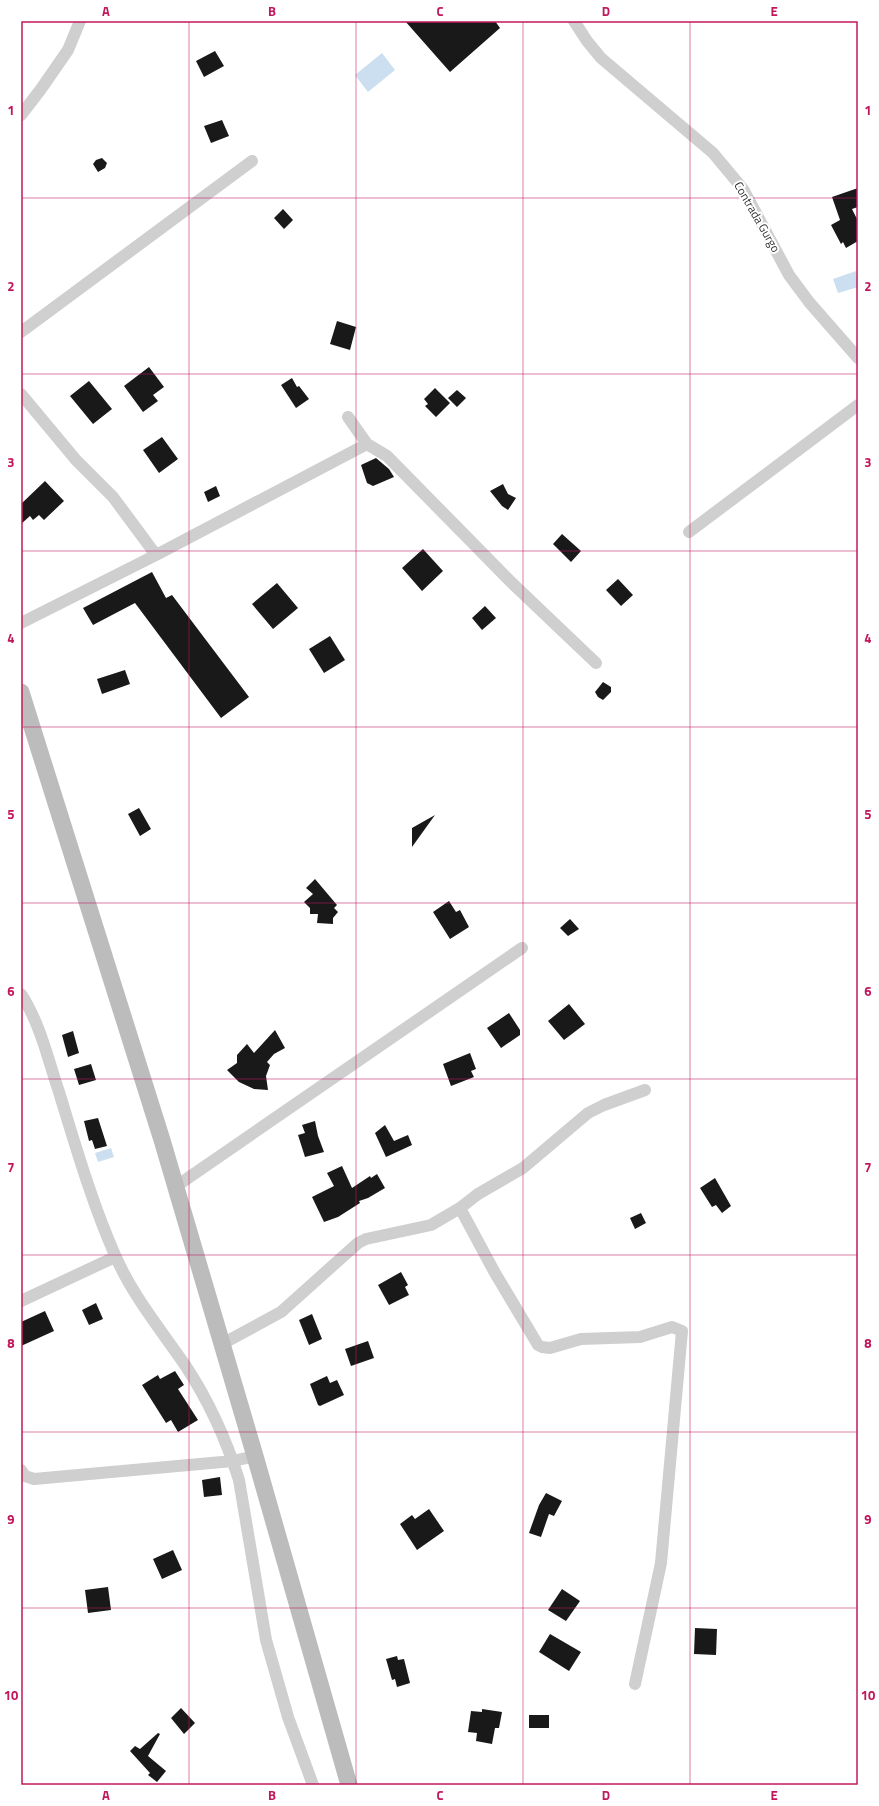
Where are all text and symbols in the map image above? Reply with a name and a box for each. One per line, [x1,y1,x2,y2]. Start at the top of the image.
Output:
text: A [102,1,110,21]
text: B [268,1,276,21]
text: C [436,1,444,21]
text: D [602,1,610,21]
text: E [770,1,778,21]
text: 1 [7,100,15,120]
text: 1 [864,100,872,120]
street label: Contrada Gurgo [729,178,785,256]
text: 2 [7,276,15,296]
text: 2 [864,276,872,296]
text: 3 [7,452,15,472]
text: 3 [864,452,872,472]
text: 4 [7,628,15,648]
text: 4 [864,628,872,648]
text: 5 [7,804,15,824]
text: 5 [864,804,872,824]
text: 6 [7,981,15,1001]
text: 6 [864,981,872,1001]
text: 7 [7,1157,15,1177]
text: 7 [864,1157,872,1177]
text: 8 [7,1333,15,1353]
text: 8 [864,1333,872,1353]
text: 9 [7,1509,15,1529]
text: 9 [864,1509,872,1529]
text: 10 [4,1685,18,1705]
text: 10 [861,1685,875,1705]
text: A [102,1785,110,1805]
text: B [268,1785,276,1805]
text: C [436,1785,444,1805]
text: D [602,1785,610,1805]
text: E [770,1785,778,1805]

